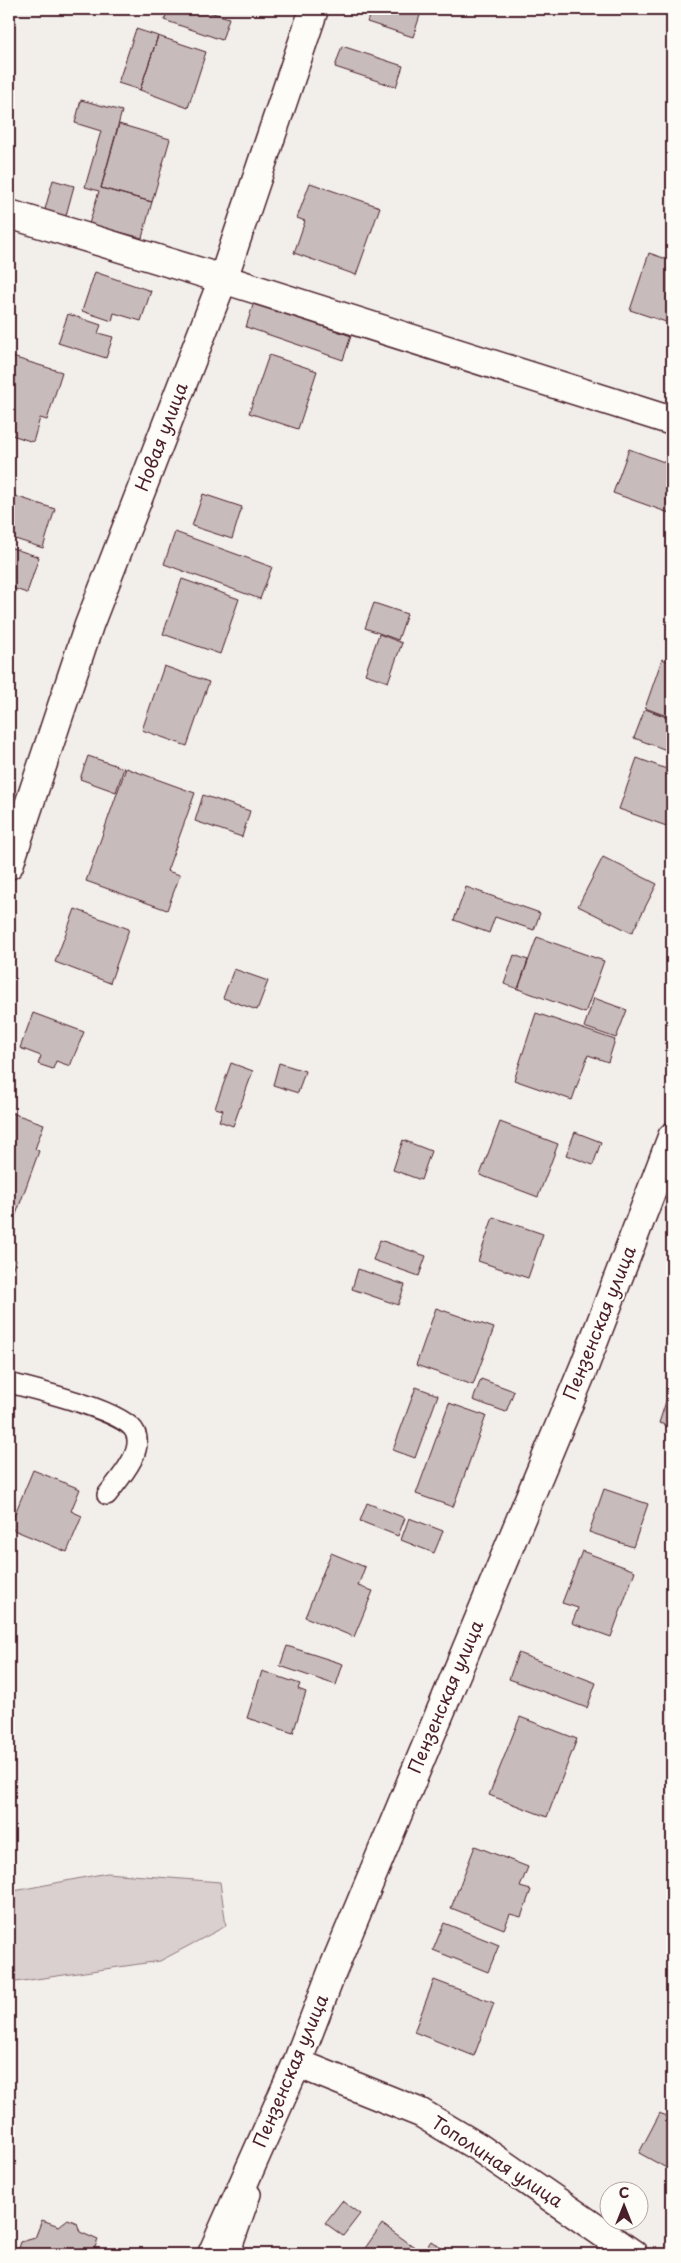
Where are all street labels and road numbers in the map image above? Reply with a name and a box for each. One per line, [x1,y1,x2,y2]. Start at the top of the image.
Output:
street label: Новая улица [127,378,194,495]
street label: Пензенская улица [555,1241,642,1404]
street label: Пензенская улица [400,1615,489,1777]
street label: Пензенская улица [245,1989,334,2151]
street label: Тополиная улица [427,2108,569,2214]

